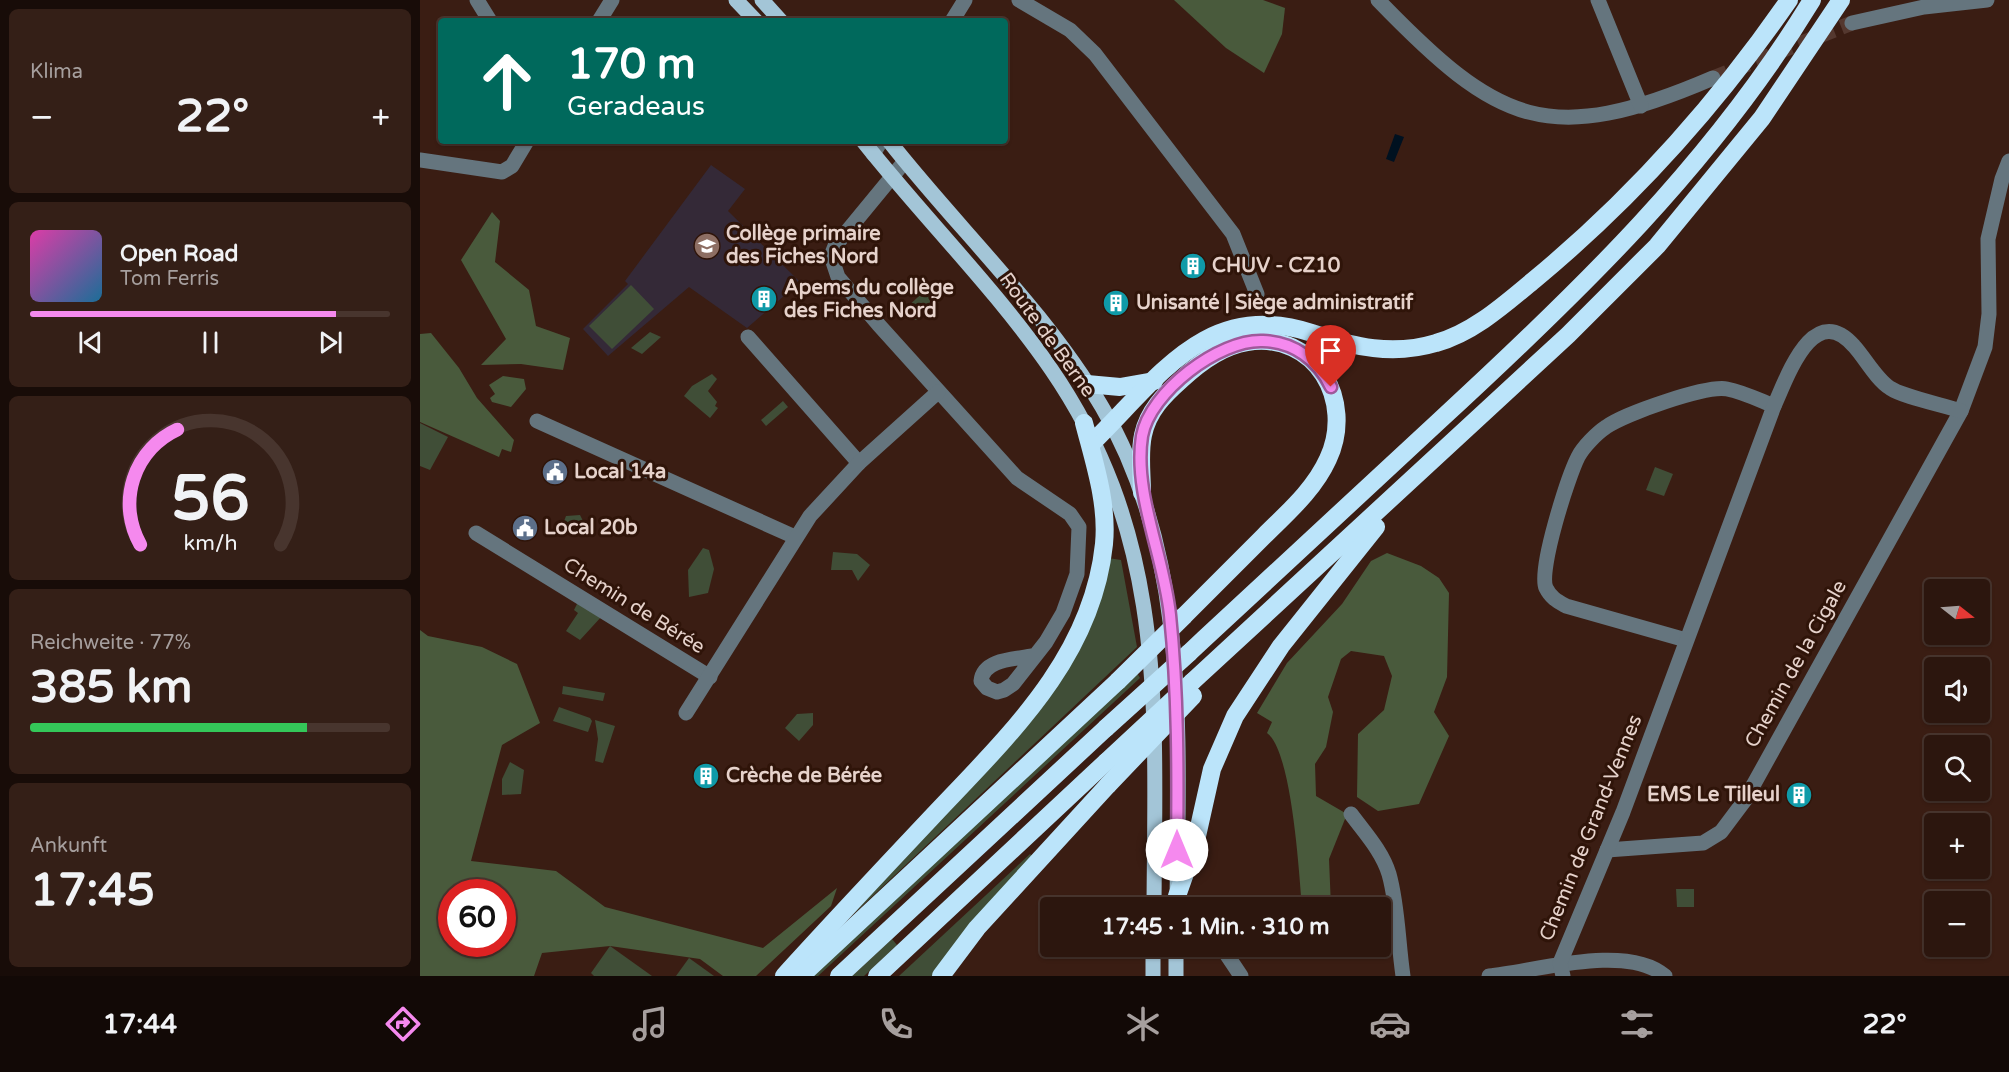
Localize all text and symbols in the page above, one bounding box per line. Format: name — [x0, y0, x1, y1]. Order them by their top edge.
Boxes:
text: 170 m — [567, 39, 696, 90]
icon: ahead — [468, 42, 546, 120]
text: Klima — [30, 60, 83, 84]
text: 22° — [176, 90, 249, 144]
text: Geradeaus — [567, 90, 705, 123]
text: − — [30, 98, 54, 137]
text: + — [371, 98, 390, 137]
place label: Collège primaire des Fiches Nord — [726, 222, 881, 269]
school or university icon: Collège primaire des Fiches Nord — [692, 231, 722, 261]
text: Open Road — [120, 241, 238, 267]
building icon: CHUV - CZ10 — [1178, 251, 1208, 281]
place label: CHUV - CZ10 — [1212, 254, 1341, 278]
text: Tom Ferris — [120, 267, 219, 291]
street label: Route de Berne — [994, 268, 1100, 402]
place label: Apems du collège des Fiches Nord — [784, 276, 954, 323]
building icon: Apems du collège des Fiches Nord — [749, 284, 779, 314]
building icon: Unisanté | Siège administratif — [1101, 288, 1131, 318]
place label: Unisanté | Siège administratif — [1136, 291, 1413, 315]
pin — [1305, 325, 1356, 387]
icon: previous — [74, 326, 107, 359]
icon: pause — [194, 326, 227, 359]
icon: next — [314, 326, 347, 359]
icon: arrive — [1314, 334, 1347, 367]
public building icon: Local 14a — [540, 457, 570, 487]
place label: Local 14a — [574, 460, 666, 484]
text: 56 — [171, 462, 249, 537]
public building icon: Local 20b — [510, 513, 540, 543]
place label: Local 20b — [544, 516, 638, 540]
text: km/h — [183, 530, 237, 556]
street label: Chemin de Bérée — [559, 553, 709, 659]
street label: Chemin de la Cigale — [1740, 576, 1852, 752]
north arrow — [1924, 579, 1990, 645]
map controls — [1924, 579, 1990, 957]
text: Reichweite · 77% — [30, 631, 191, 655]
button: sound — [1924, 657, 1990, 723]
text: 385 km — [30, 661, 192, 715]
street label: Chemin de Grand-Vennes — [1535, 711, 1647, 945]
button: search — [1924, 735, 1990, 801]
building icon: Crèche de Bérée — [691, 761, 721, 791]
place label: Crèche de Bérée — [726, 764, 882, 788]
building icon: EMS Le Tilleul — [1784, 780, 1814, 810]
place label: EMS Le Tilleul — [1647, 783, 1780, 807]
button: + — [1924, 813, 1990, 879]
position arrow — [1145, 818, 1209, 882]
text: Ankunft — [30, 834, 107, 858]
text: 17:45 — [30, 864, 155, 918]
speed limit sign: 60 — [438, 879, 516, 957]
button: − — [1924, 891, 1990, 957]
text: 17:45 · 1 Min. · 310 m — [1102, 914, 1329, 940]
icon: directions — [382, 1003, 424, 1045]
icon: music — [629, 1003, 671, 1045]
icon: phone — [875, 1003, 917, 1045]
icon: climate — [1122, 1003, 1164, 1045]
icon: car — [1369, 1003, 1411, 1045]
icon: filters — [1616, 1003, 1658, 1045]
text: 17:44 — [102, 1008, 177, 1041]
text: 22° — [1862, 1008, 1907, 1041]

